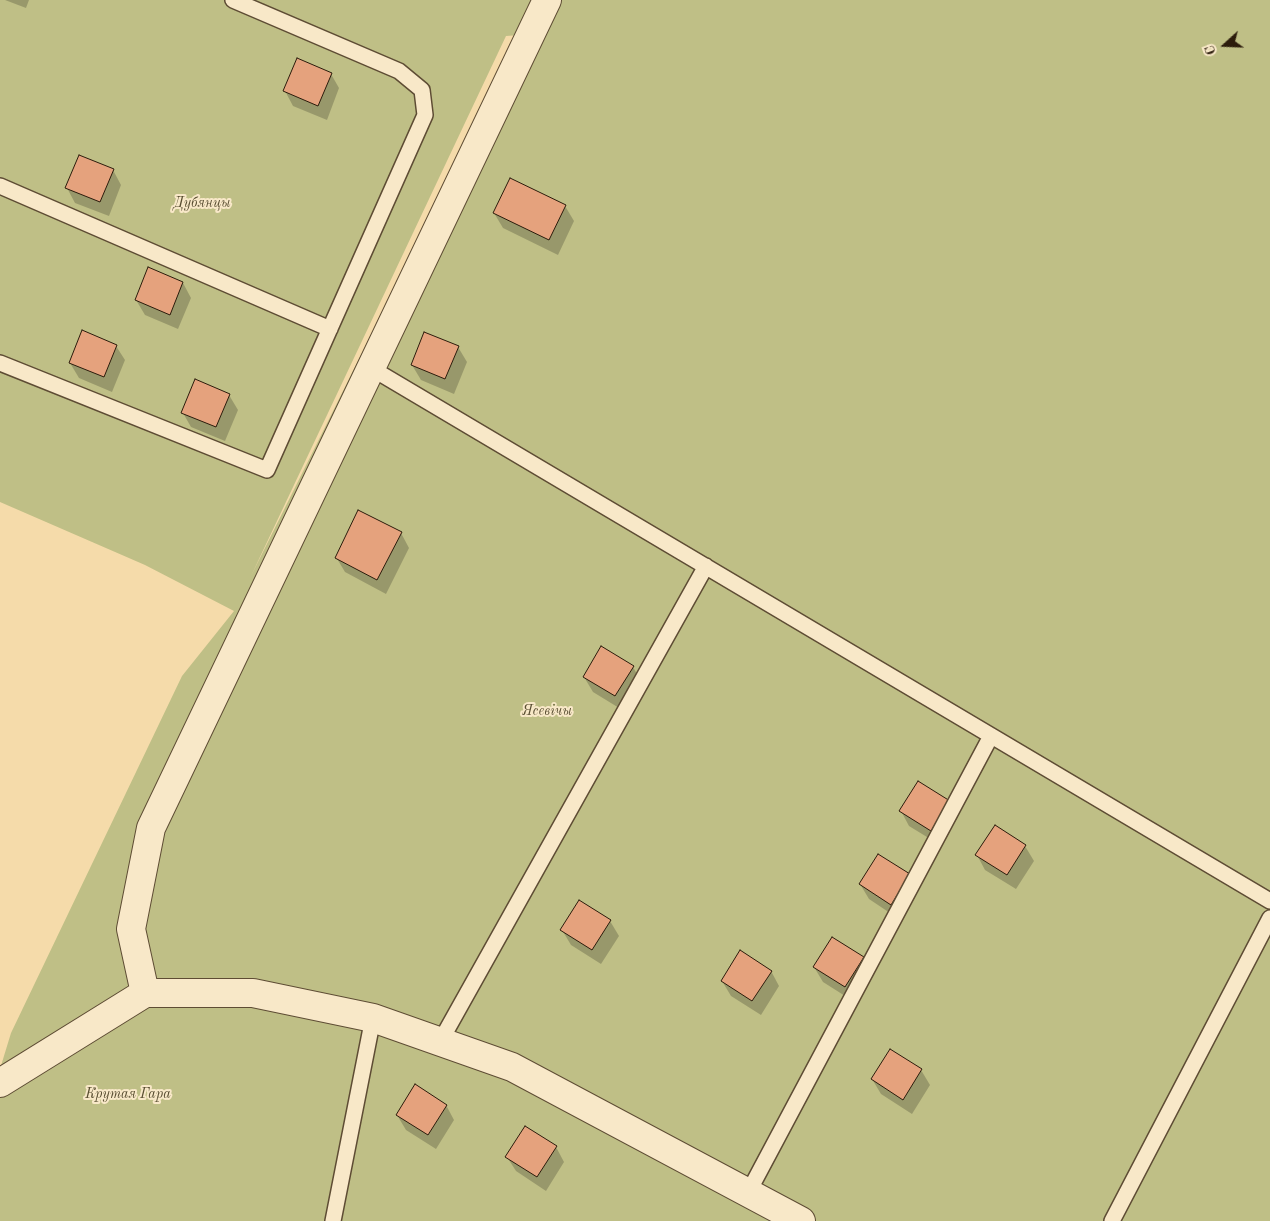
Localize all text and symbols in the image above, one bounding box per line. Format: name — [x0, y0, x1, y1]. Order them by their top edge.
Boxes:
north arrow — [1200, 20, 1250, 70]
text: С — [1203, 43, 1219, 57]
park label: Дубянцы — [173, 195, 231, 211]
park label: Ясевічы — [522, 703, 572, 719]
park label: Крутая Гара — [85, 1086, 171, 1102]

